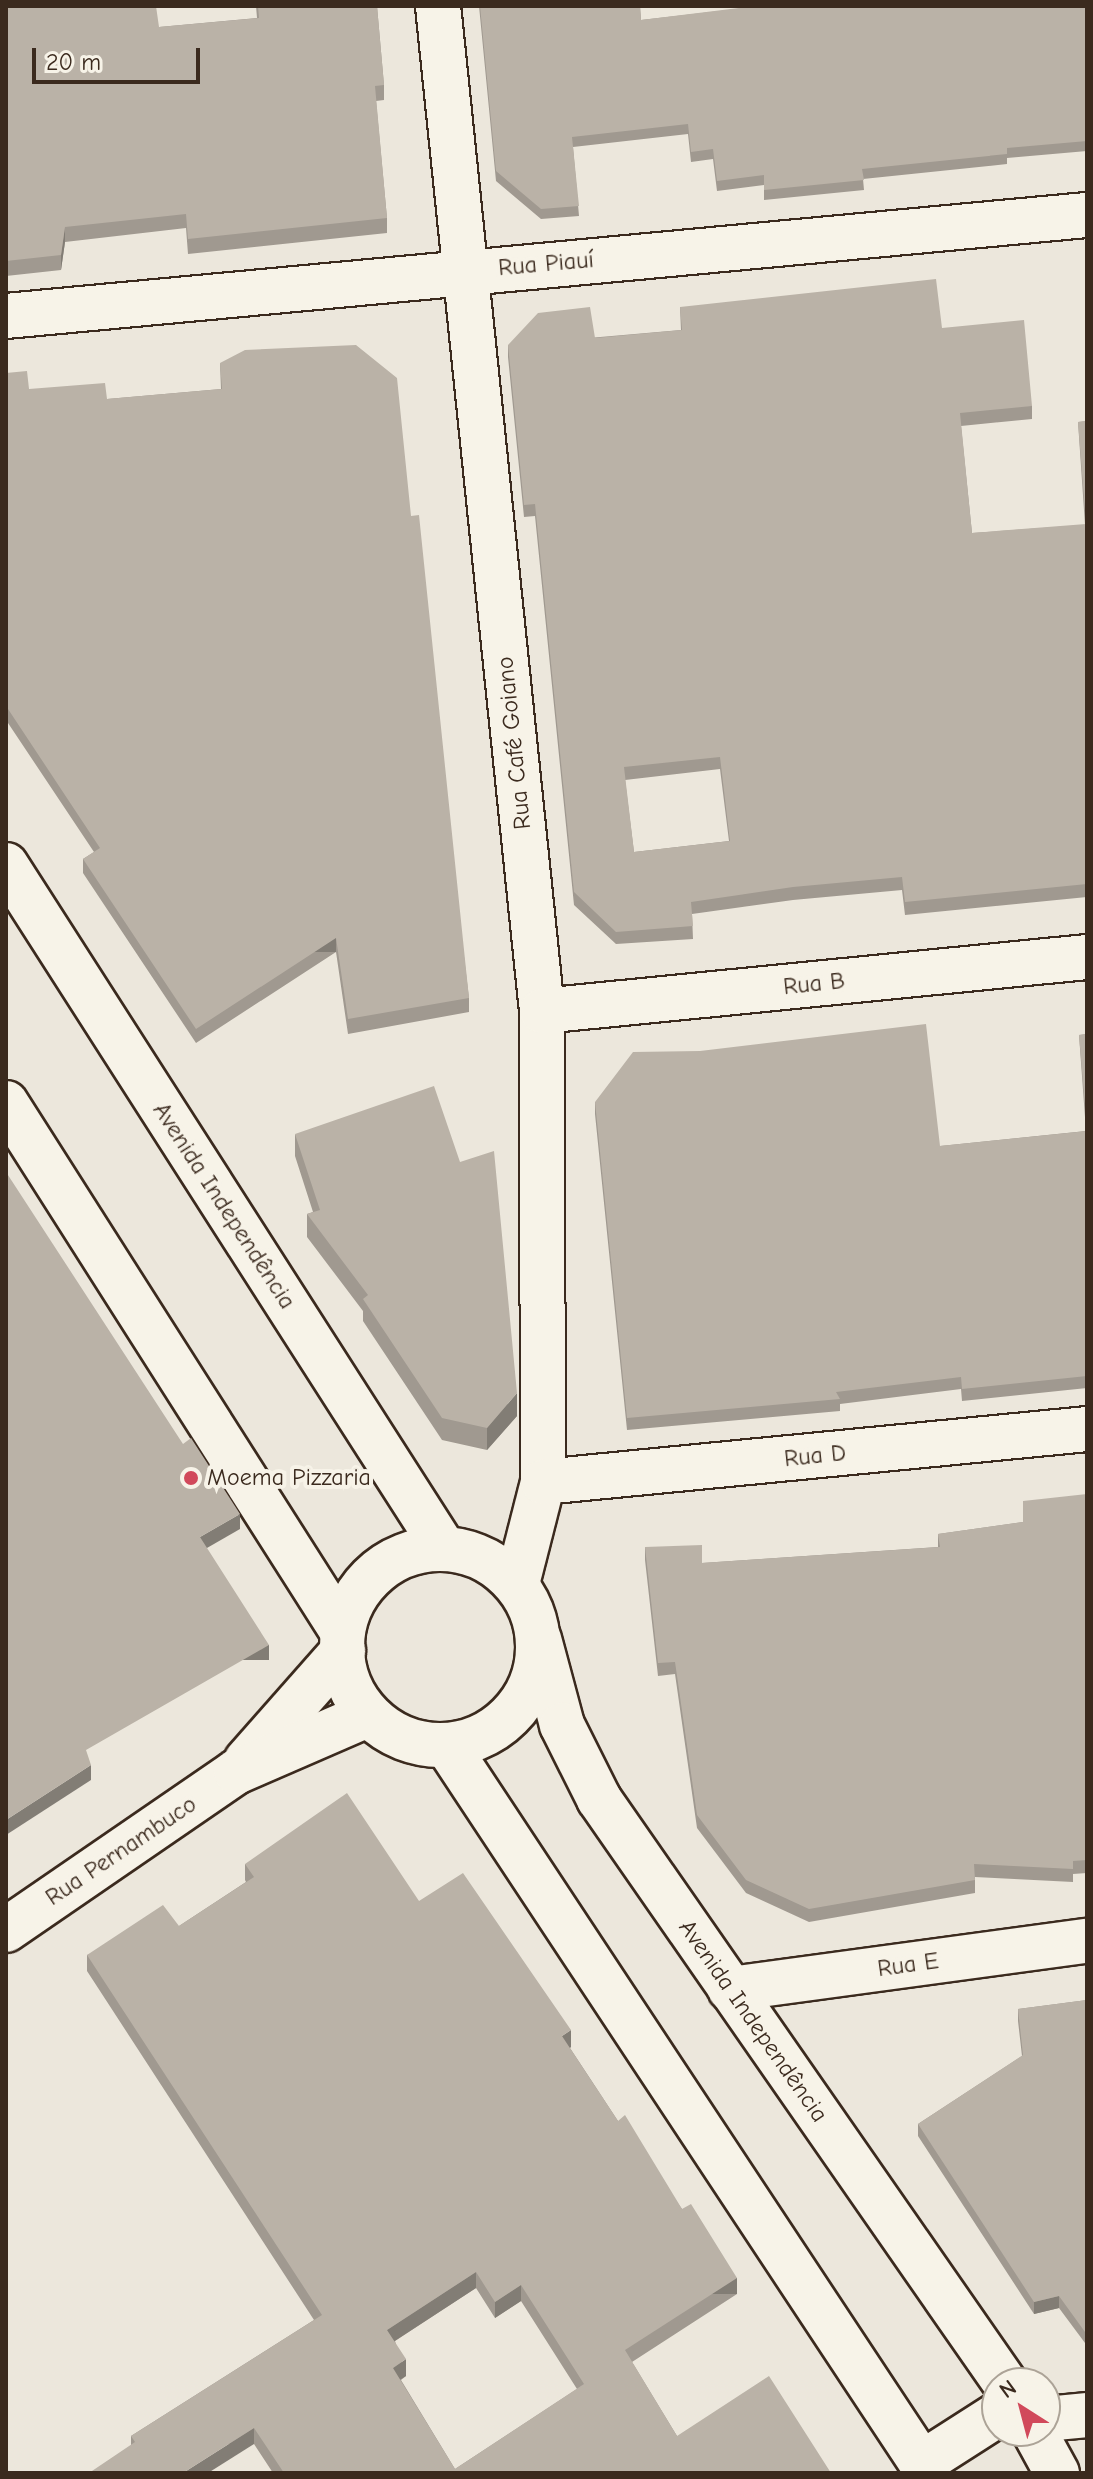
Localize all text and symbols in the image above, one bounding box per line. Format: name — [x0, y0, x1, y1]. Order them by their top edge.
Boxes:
scale bar — [36, 32, 204, 82]
text: 20 m — [46, 48, 101, 76]
street label: Rua Piauí — [497, 245, 595, 283]
street label: Rua Café Goiano — [491, 655, 537, 831]
street label: Rua B — [782, 966, 846, 1002]
street label: Avenida Independência — [147, 1097, 301, 1315]
street label: Rua D — [783, 1438, 847, 1474]
place label: Moema Pizzaria — [207, 1464, 371, 1492]
marker: Moema Pizzaria — [182, 1469, 200, 1487]
street label: Rua Pernambuco — [40, 1790, 202, 1912]
street label: Avenida Independência — [672, 1914, 834, 2128]
street label: Rua E — [876, 1946, 940, 1984]
north arrow — [981, 2367, 1061, 2447]
text: N — [995, 2374, 1022, 2404]

